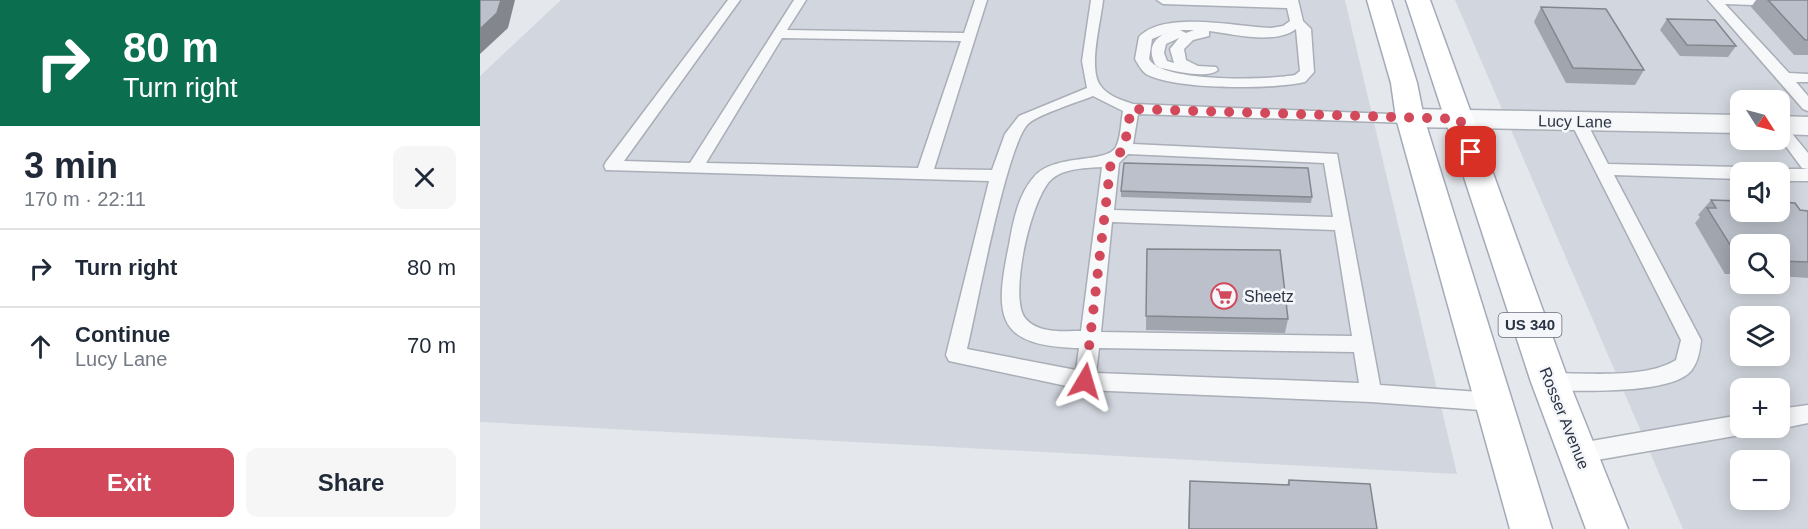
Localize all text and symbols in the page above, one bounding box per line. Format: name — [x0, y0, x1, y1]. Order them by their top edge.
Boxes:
icon: right — [24, 24, 102, 102]
text: 80 m — [123, 24, 219, 71]
text: Turn right — [123, 73, 238, 103]
north arrow — [1730, 90, 1790, 150]
map controls — [1730, 90, 1790, 510]
street label: Lucy Lane — [1538, 112, 1612, 131]
pin — [1445, 126, 1496, 177]
icon: arrive — [1454, 135, 1487, 168]
text: 3 min — [24, 145, 118, 186]
button: close — [393, 146, 456, 209]
button: sound — [1730, 162, 1790, 222]
text: 170 m · 22:11 — [24, 188, 146, 210]
button: search — [1730, 234, 1790, 294]
icon: right — [24, 252, 57, 285]
text: Turn right — [75, 255, 177, 280]
text: 80 m — [407, 255, 456, 280]
supermarket icon: Sheetz — [1209, 281, 1239, 311]
place label: Sheetz — [1244, 288, 1294, 305]
button: layers — [1730, 306, 1790, 366]
road number: US 340 — [1498, 313, 1562, 337]
text: Continue — [75, 322, 170, 347]
icon: ahead — [24, 330, 57, 363]
text: 70 m — [407, 333, 456, 358]
text: Lucy Lane — [75, 348, 167, 370]
position arrow — [1053, 349, 1117, 413]
street label: Rosser Avenue — [1536, 365, 1593, 472]
button: + — [1730, 378, 1790, 438]
button: Exit — [24, 448, 234, 517]
button: Share — [246, 448, 456, 517]
button: − — [1730, 450, 1790, 510]

